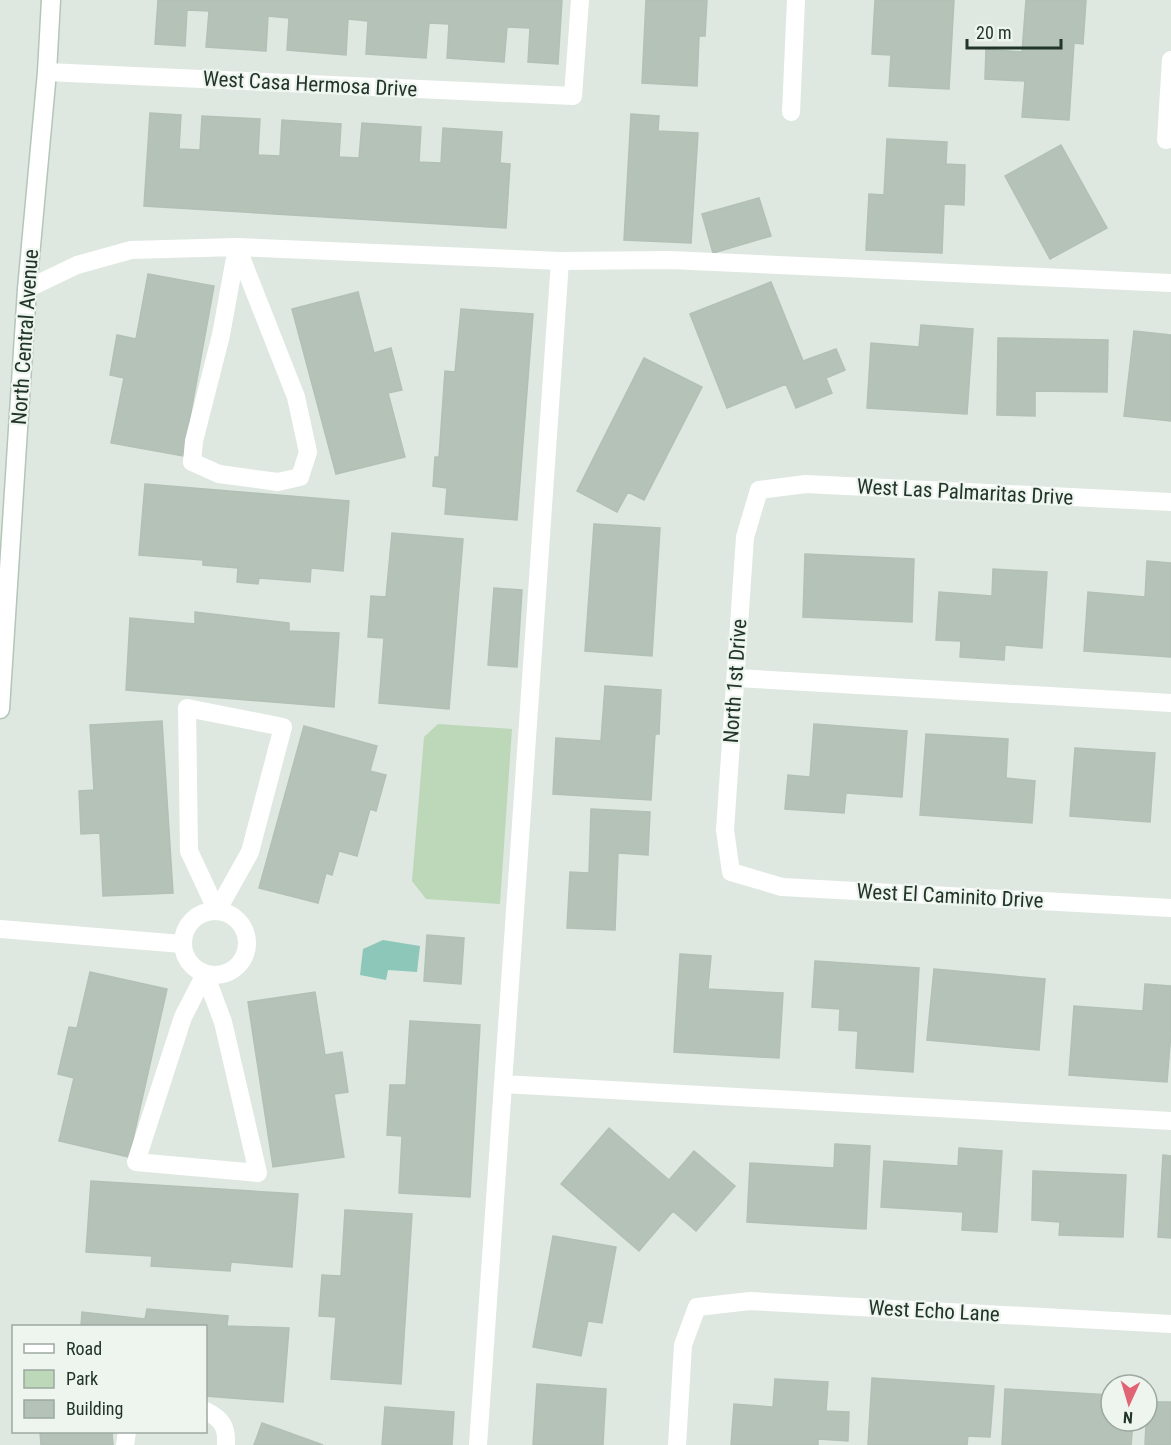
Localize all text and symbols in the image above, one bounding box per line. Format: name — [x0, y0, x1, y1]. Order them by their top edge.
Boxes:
scale bar — [967, 12, 1062, 50]
text: 20 m — [976, 22, 1011, 43]
street label: West Casa Hermosa Drive — [202, 66, 418, 102]
street label: North Central Avenue — [7, 248, 43, 426]
street label: West Las Palmaritas Drive — [856, 474, 1074, 510]
street label: North 1st Drive — [719, 618, 751, 744]
street label: West El Caminito Drive — [856, 879, 1044, 913]
street label: West Echo Lane — [868, 1296, 1001, 1326]
legend — [12, 1325, 207, 1433]
text: Road — [66, 1338, 102, 1359]
text: Park — [66, 1368, 98, 1389]
north arrow — [1099, 1373, 1159, 1433]
text: Building — [66, 1398, 123, 1419]
text: N — [1122, 1408, 1134, 1427]

